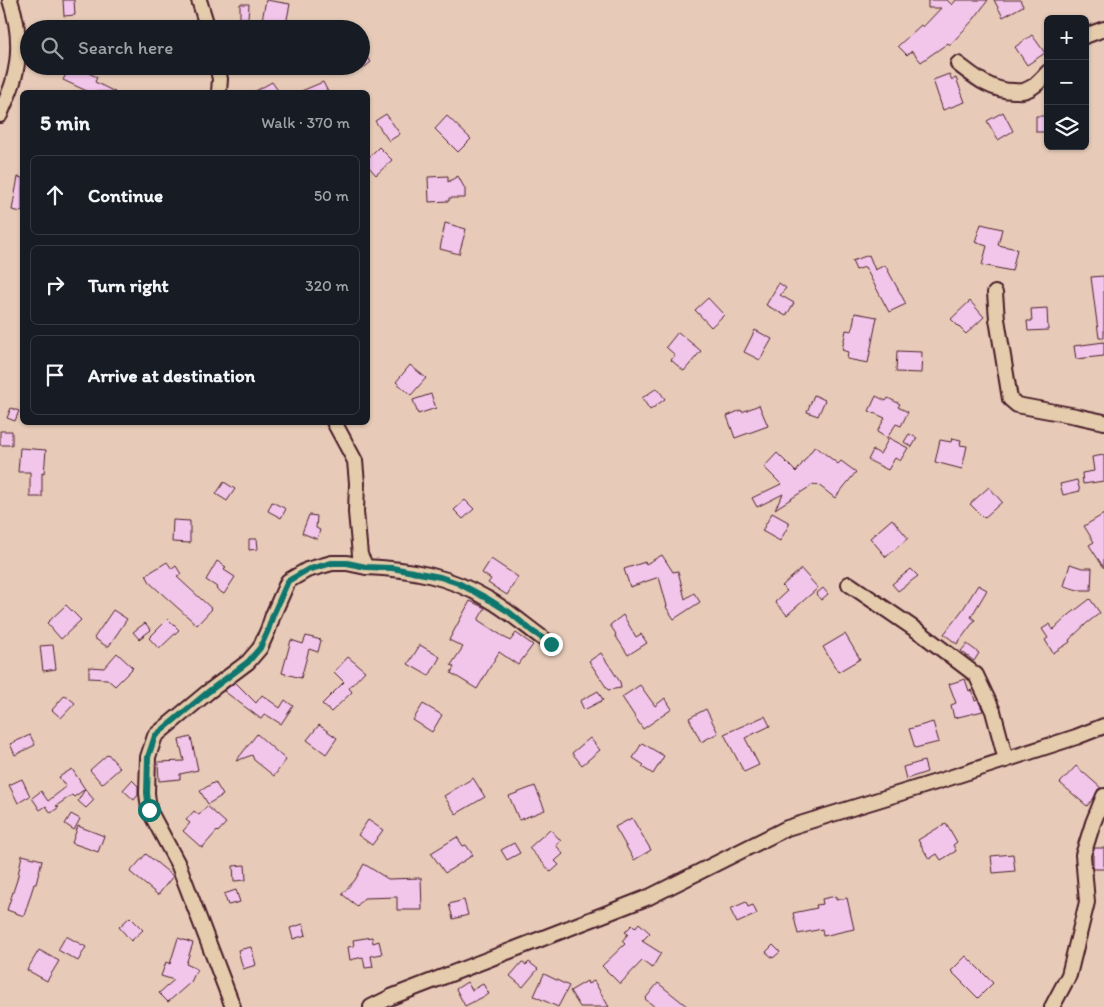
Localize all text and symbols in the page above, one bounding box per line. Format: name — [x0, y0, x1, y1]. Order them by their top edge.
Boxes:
map controls — [1044, 15, 1089, 150]
button: + — [1044, 15, 1089, 60]
search box — [20, 20, 370, 75]
icon: search — [38, 34, 66, 62]
text: Search here — [78, 36, 173, 59]
button: − — [1044, 60, 1089, 105]
button: layers — [1044, 105, 1089, 150]
text: 5 min — [40, 110, 90, 135]
text: Walk · 370 m — [261, 113, 350, 132]
icon: ahead — [41, 181, 69, 209]
text: Continue — [88, 184, 163, 207]
text: 50 m — [314, 186, 349, 205]
icon: right — [41, 271, 69, 299]
text: Turn right — [88, 274, 169, 297]
text: 320 m — [305, 276, 349, 295]
icon: arrive — [41, 361, 69, 389]
text: Arrive at destination — [88, 364, 255, 387]
route end — [540, 633, 563, 656]
route start — [138, 799, 161, 822]

